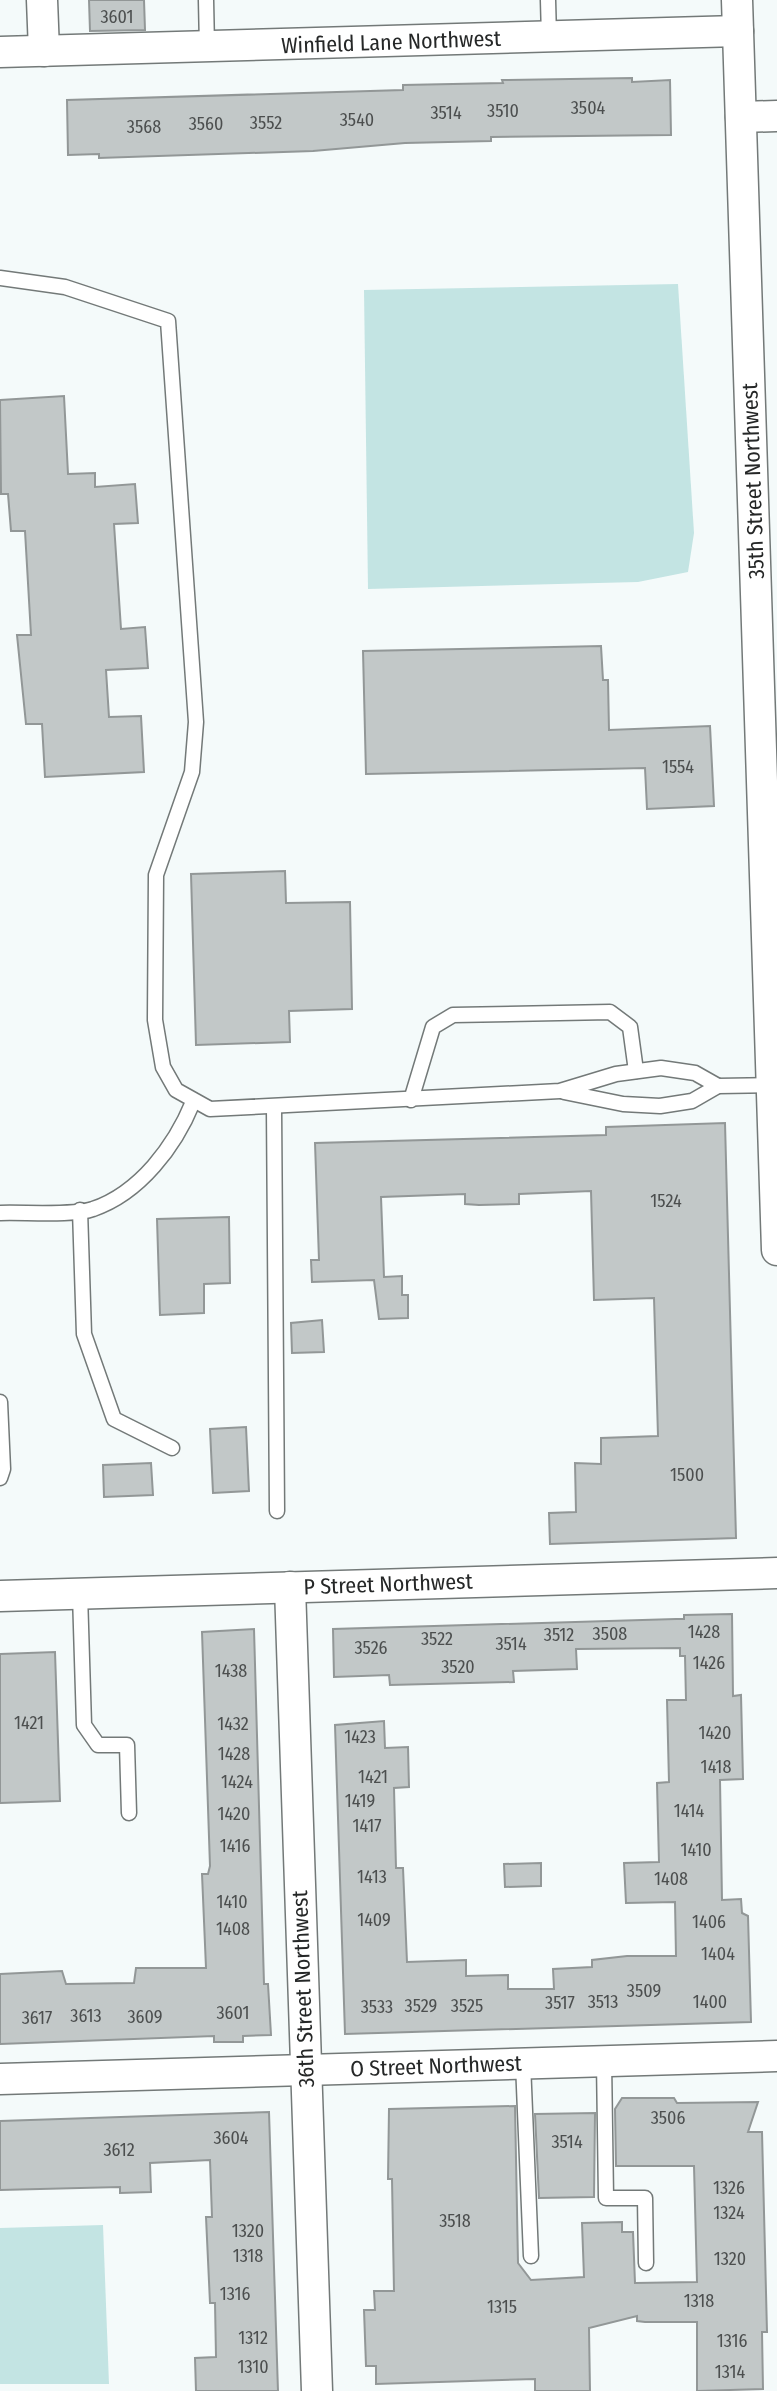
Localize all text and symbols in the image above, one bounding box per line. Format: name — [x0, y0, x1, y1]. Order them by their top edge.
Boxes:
house number: 3601 — [101, 6, 134, 28]
street label: Winfield Lane Northwest — [281, 25, 502, 59]
house number: 3504 — [571, 97, 606, 119]
house number: 3510 — [487, 100, 519, 122]
house number: 3514 — [430, 102, 462, 124]
house number: 3540 — [340, 109, 374, 131]
house number: 3552 — [250, 112, 282, 134]
house number: 3560 — [189, 113, 223, 135]
house number: 3568 — [127, 116, 161, 138]
street label: 35th Street Northwest — [736, 382, 770, 580]
house number: 1554 — [662, 756, 694, 778]
house number: 1524 — [650, 1190, 682, 1212]
house number: 1500 — [670, 1464, 704, 1486]
street label: P Street Northwest — [303, 1568, 474, 1600]
house number: 1428 — [688, 1621, 720, 1643]
house number: 3508 — [593, 1623, 627, 1645]
house number: 3512 — [544, 1624, 574, 1646]
house number: 3522 — [421, 1628, 453, 1650]
house number: 3514 — [495, 1633, 527, 1655]
house number: 3526 — [354, 1637, 388, 1659]
house number: 1426 — [693, 1652, 725, 1674]
house number: 3520 — [441, 1656, 475, 1678]
house number: 1438 — [215, 1660, 247, 1682]
house number: 1421 — [14, 1712, 44, 1734]
house number: 1432 — [217, 1713, 249, 1735]
house number: 1420 — [699, 1722, 731, 1744]
house number: 1423 — [344, 1726, 376, 1748]
house number: 1428 — [218, 1743, 250, 1765]
house number: 1418 — [701, 1756, 731, 1778]
house number: 1421 — [358, 1766, 388, 1788]
house number: 1424 — [221, 1771, 253, 1793]
house number: 1419 — [345, 1790, 375, 1812]
house number: 1414 — [674, 1800, 705, 1822]
house number: 1420 — [218, 1803, 250, 1825]
house number: 1417 — [352, 1815, 382, 1837]
house number: 1416 — [220, 1835, 250, 1857]
house number: 1410 — [680, 1839, 712, 1861]
house number: 1413 — [357, 1866, 387, 1888]
house number: 1408 — [654, 1868, 688, 1890]
street label: 36th Street Northwest — [286, 1889, 320, 2088]
house number: 1410 — [216, 1891, 248, 1913]
house number: 1409 — [357, 1909, 391, 1931]
house number: 1406 — [692, 1911, 726, 1933]
house number: 1408 — [216, 1918, 250, 1940]
house number: 1404 — [701, 1943, 735, 1965]
house number: 3509 — [627, 1980, 661, 2002]
house number: 3513 — [588, 1991, 618, 2013]
house number: 1400 — [693, 1991, 727, 2013]
house number: 3517 — [545, 1992, 575, 2014]
house number: 3529 — [405, 1995, 437, 2017]
house number: 3525 — [451, 1995, 483, 2017]
house number: 3533 — [361, 1996, 393, 2018]
house number: 3601 — [217, 2002, 250, 2024]
house number: 3613 — [70, 2005, 102, 2027]
house number: 3609 — [127, 2006, 163, 2028]
house number: 3617 — [22, 2007, 52, 2029]
street label: O Street Northwest — [350, 2049, 523, 2082]
house number: 3506 — [651, 2107, 685, 2129]
house number: 3604 — [213, 2127, 249, 2149]
house number: 3514 — [551, 2131, 583, 2153]
house number: 3612 — [103, 2139, 135, 2161]
house number: 1326 — [713, 2177, 745, 2199]
house number: 1324 — [713, 2202, 745, 2224]
house number: 3518 — [439, 2210, 471, 2232]
house number: 1320 — [232, 2220, 264, 2242]
house number: 1318 — [233, 2245, 263, 2267]
house number: 1320 — [714, 2248, 746, 2270]
house number: 1316 — [220, 2283, 250, 2305]
house number: 1318 — [684, 2290, 714, 2312]
house number: 1315 — [487, 2296, 517, 2318]
house number: 1312 — [238, 2327, 268, 2349]
house number: 1316 — [717, 2330, 747, 2352]
house number: 1310 — [237, 2356, 269, 2378]
house number: 1314 — [715, 2361, 745, 2383]

